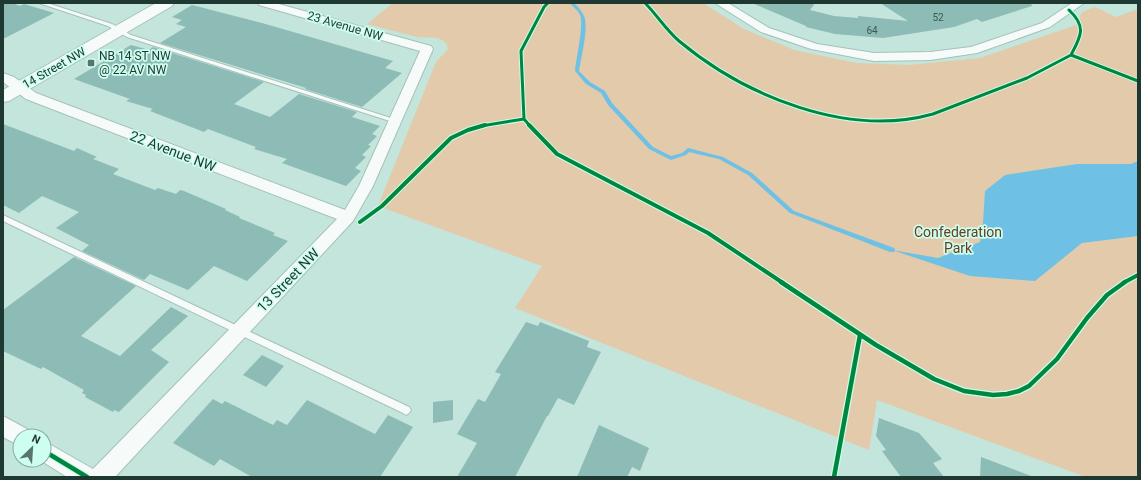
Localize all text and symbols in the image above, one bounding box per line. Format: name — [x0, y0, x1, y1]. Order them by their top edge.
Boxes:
street label: 23 Avenue NW — [306, 9, 385, 44]
house number: 52 — [932, 12, 944, 23]
house number: 64 — [866, 25, 878, 36]
street label: 14 Street NW — [20, 44, 88, 92]
place label: NB 14 ST NW @ 22 AV NW — [99, 49, 171, 77]
marker: NB 14 ST NW @ 22 AV NW — [86, 58, 96, 68]
street label: 22 Avenue NW — [128, 127, 219, 175]
park label: Confederation Park — [914, 224, 1002, 256]
street label: 13 Street NW — [254, 245, 323, 315]
north arrow — [12, 428, 52, 468]
text: N — [30, 432, 42, 447]

